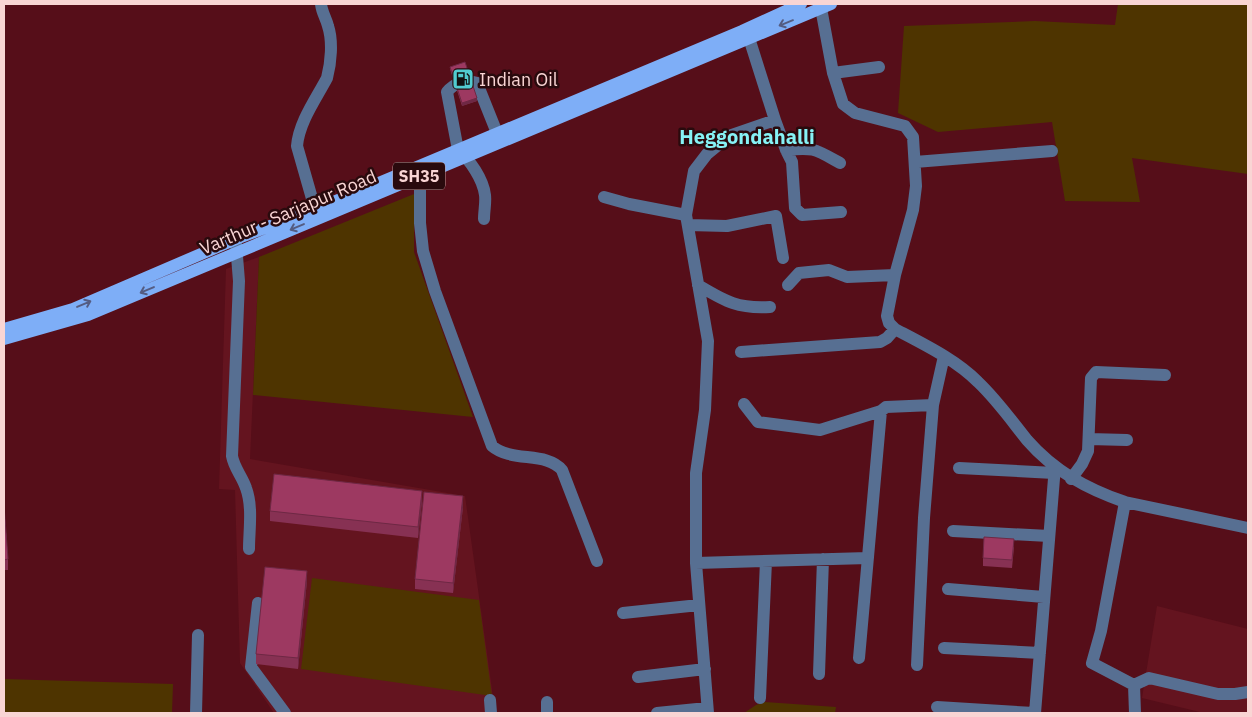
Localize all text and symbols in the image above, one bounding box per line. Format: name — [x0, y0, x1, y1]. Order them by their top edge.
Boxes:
one-way arrow — [779, 18, 794, 28]
fuel station icon: Indian Oil — [451, 67, 475, 91]
place label: Indian Oil — [479, 68, 558, 91]
district label: Heggondahalli — [679, 123, 815, 150]
road number: SH35 — [393, 162, 445, 190]
street label: Varthur - Sarjapur Road — [196, 164, 380, 260]
one-way arrow — [290, 223, 305, 232]
one-way arrow — [140, 286, 155, 295]
one-way arrow — [76, 299, 91, 309]

